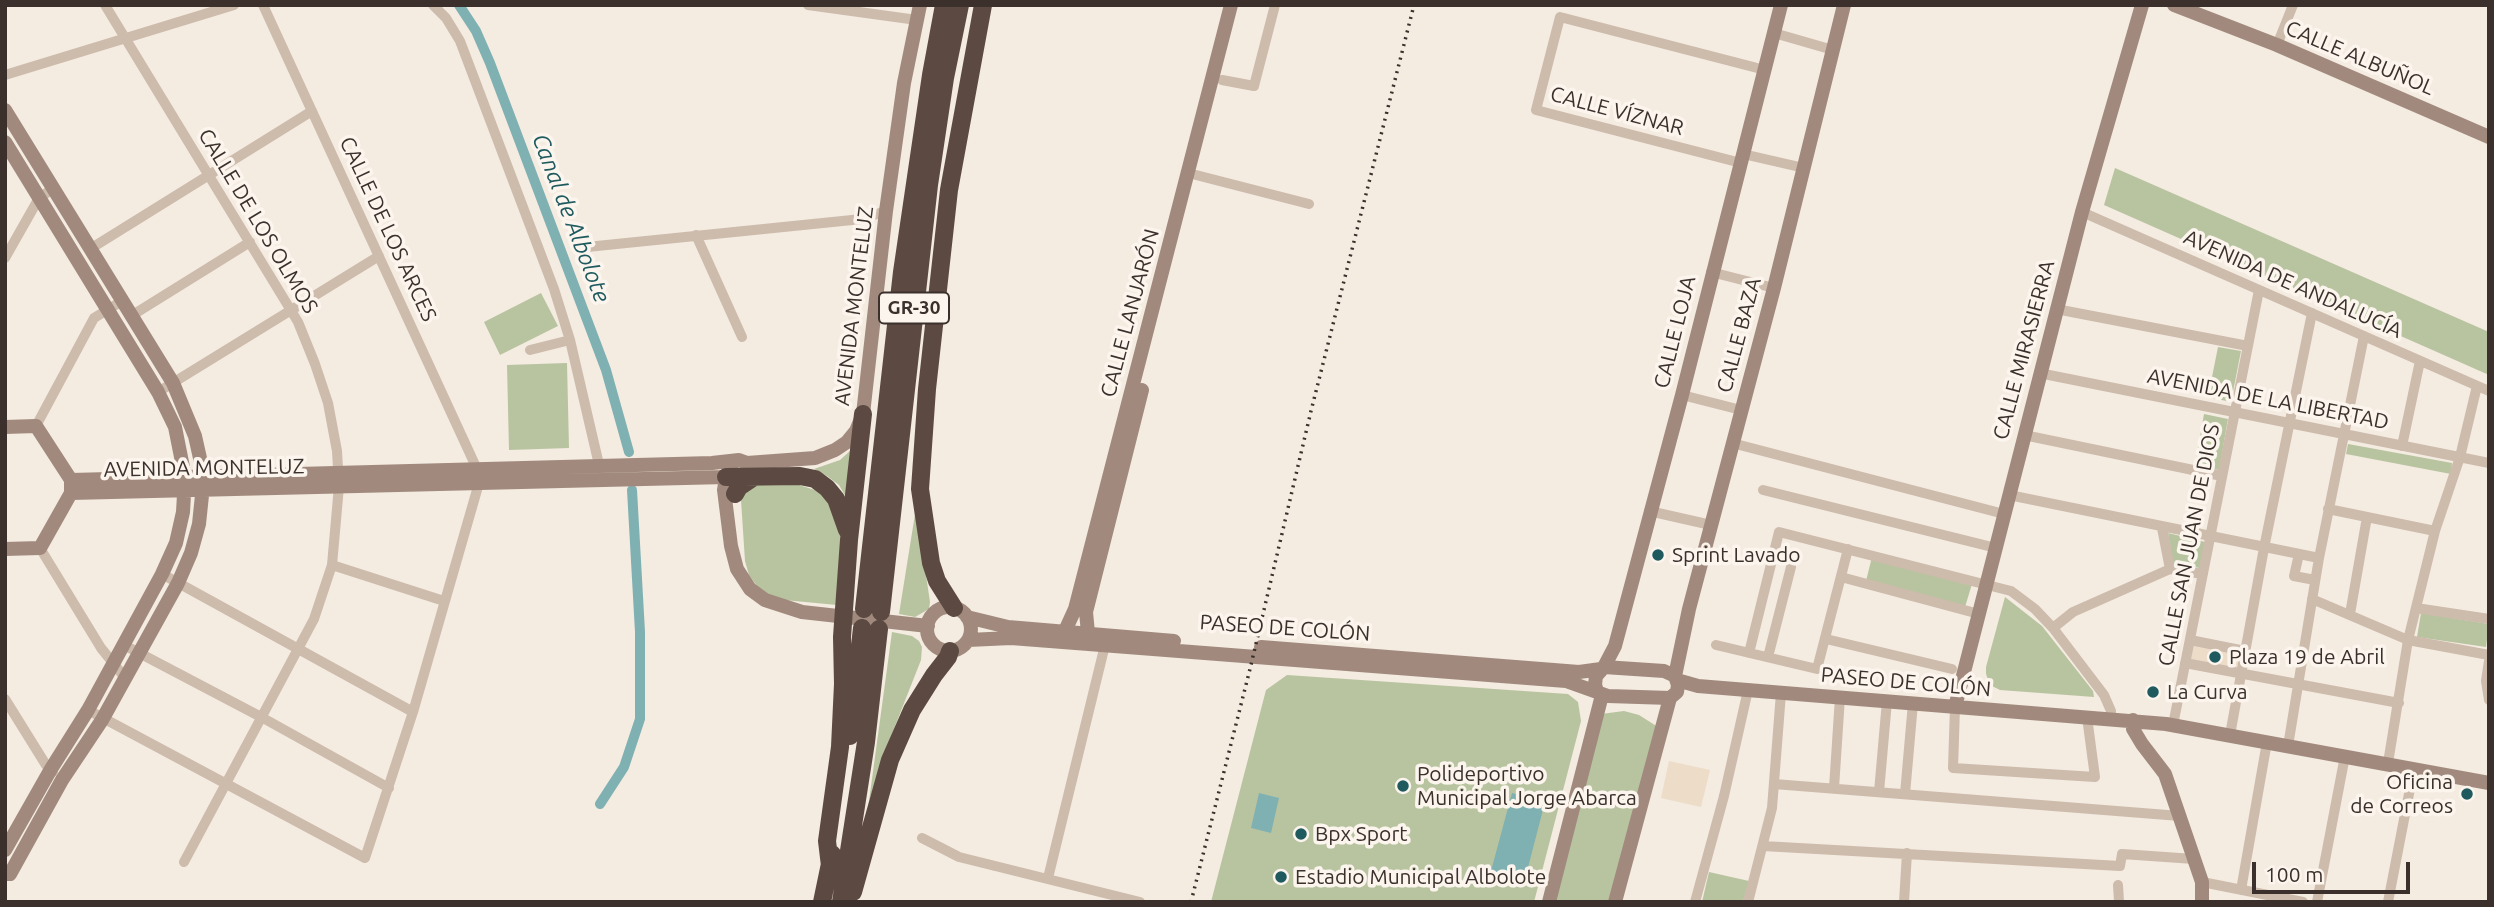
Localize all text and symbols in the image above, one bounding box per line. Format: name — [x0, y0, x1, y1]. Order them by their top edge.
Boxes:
street label: CALLE ALBUÑOL — [2282, 15, 2438, 101]
street label: CALLE VÍZNAR — [1547, 81, 1687, 141]
street label: CALLE DE LOS OLMOS — [193, 124, 323, 318]
water label: Canal de Albolote — [526, 130, 616, 306]
street label: CALLE DE LOS ARCES — [334, 133, 442, 325]
street label: AVENIDA MONTELUZ — [829, 205, 879, 407]
street label: AVENIDA DE ANDALUCÍA — [2180, 224, 2406, 344]
street label: CALLE LANJARÓN — [1095, 226, 1165, 400]
street label: CALLE MIRASIERRA — [1988, 257, 2060, 443]
street label: CALLE LOJA — [1649, 273, 1701, 391]
street label: CALLE BAZA — [1712, 275, 1766, 395]
road number: GR-30 — [879, 292, 949, 324]
street label: AVENIDA DE LA LIBERTAD — [2145, 363, 2391, 435]
street label: CALLE SAN JUAN DE DIOS — [2153, 422, 2225, 668]
street label: AVENIDA MONTELUZ — [103, 454, 305, 482]
place label: Sprint Lavado — [1672, 542, 1800, 568]
marker: Sprint Lavado — [1650, 547, 1666, 563]
street label: PASEO DE COLÓN — [1199, 609, 1371, 647]
place label: Plaza 19 de Abril — [2229, 644, 2385, 670]
marker: Plaza 19 de Abril — [2207, 649, 2223, 665]
street label: PASEO DE COLÓN — [1820, 662, 1992, 702]
place label: La Curva — [2167, 679, 2247, 705]
marker: La Curva — [2145, 684, 2161, 700]
place label: Polideportivo Municipal Jorge Abarca — [1417, 761, 1637, 811]
place label: Oficina de Correos — [2350, 769, 2453, 819]
marker: Polideportivo Municipal Jorge Abarca — [1395, 778, 1411, 794]
marker: Oficina de Correos — [2459, 786, 2475, 802]
place label: Bpx Sport — [1315, 821, 1408, 847]
marker: Bpx Sport — [1293, 826, 1309, 842]
scale bar — [2256, 848, 2414, 892]
text: 100 m — [2265, 862, 2323, 886]
place label: Estadio Municipal Albolote — [1295, 864, 1546, 890]
marker: Estadio Municipal Albolote — [1273, 869, 1289, 885]

